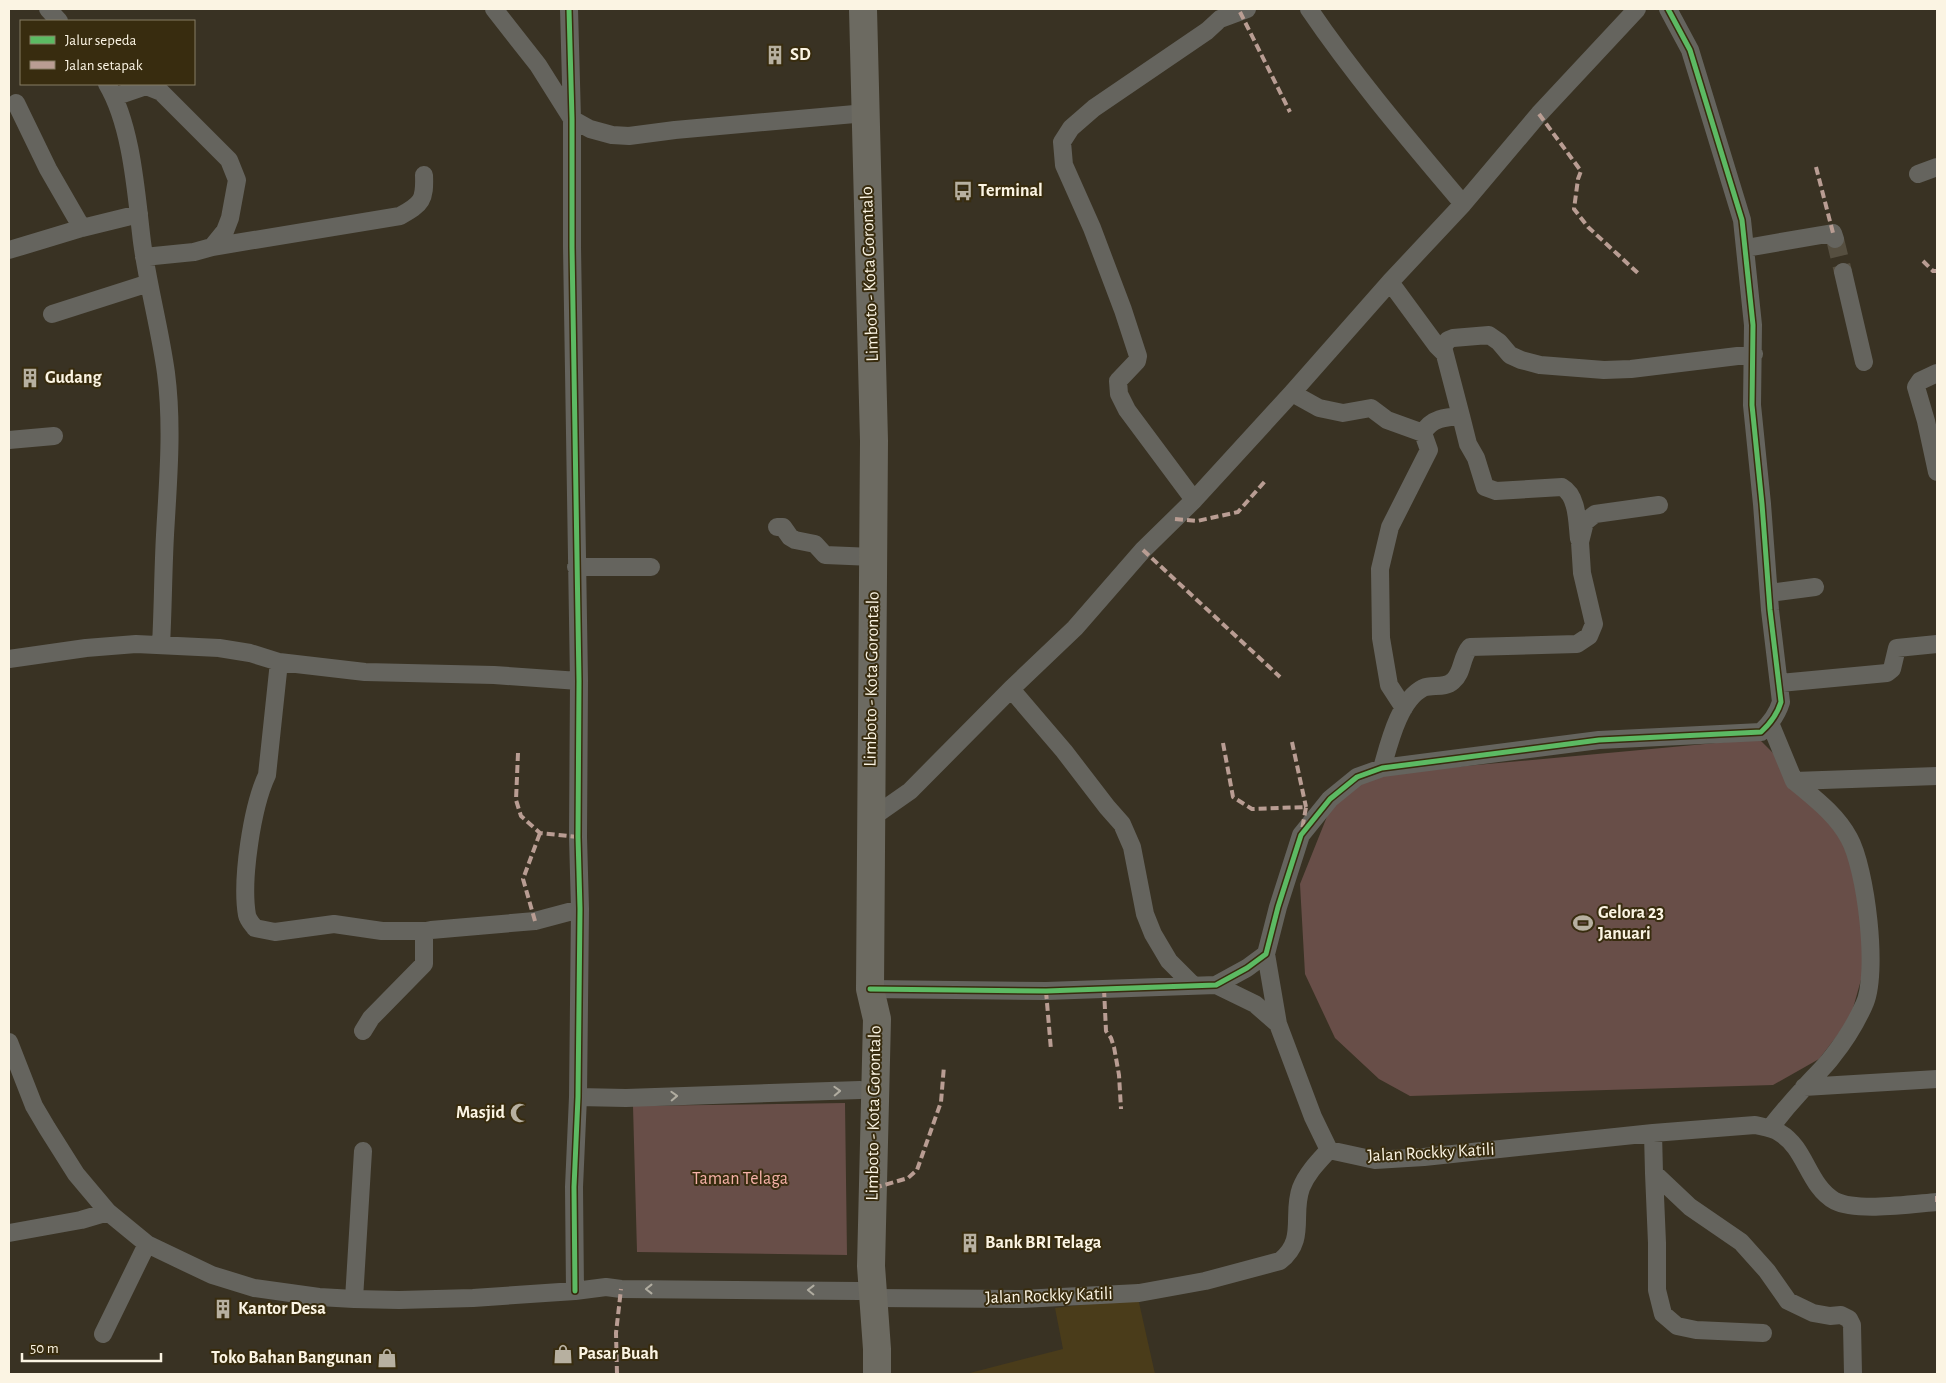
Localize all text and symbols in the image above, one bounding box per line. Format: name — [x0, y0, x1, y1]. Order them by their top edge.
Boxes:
legend — [20, 20, 195, 85]
text: Jalur sepeda — [65, 33, 137, 48]
building icon: SD — [764, 44, 786, 66]
place label: SD — [790, 46, 811, 64]
text: Jalan setapak — [65, 58, 143, 73]
bus stop icon: Terminal — [952, 180, 974, 202]
place label: Terminal — [978, 182, 1043, 200]
street label: Limboto - Kota Gorontalo — [858, 186, 882, 362]
building icon: Gudang — [19, 367, 41, 389]
place label: Gudang — [45, 369, 102, 387]
street label: Limboto - Kota Gorontalo — [861, 591, 883, 767]
place label: Gelora 23 Januari — [1598, 904, 1664, 943]
sports icon: Gelora 23 Januari — [1572, 912, 1594, 934]
street label: Limboto - Kota Gorontalo — [863, 1025, 885, 1201]
one-way arrow — [834, 1086, 841, 1096]
one-way arrow — [671, 1091, 679, 1101]
mosque icon: Masjid — [509, 1102, 531, 1124]
place label: Masjid — [456, 1104, 506, 1122]
street label: Jalan Rockky Katili — [1367, 1141, 1495, 1165]
park label: Taman Telaga — [692, 1170, 788, 1188]
building icon: Bank BRI Telaga — [959, 1232, 981, 1254]
place label: Bank BRI Telaga — [985, 1234, 1102, 1252]
one-way arrow — [645, 1284, 652, 1294]
one-way arrow — [807, 1285, 815, 1295]
street label: Jalan Rockky Katili — [985, 1285, 1113, 1307]
building icon: Kantor Desa — [212, 1298, 234, 1320]
place label: Kantor Desa — [238, 1300, 326, 1318]
scale bar — [22, 1330, 161, 1362]
text: 50 m — [30, 1341, 59, 1356]
shop icon: Pasar Buah — [552, 1343, 574, 1365]
place label: Pasar Buah — [578, 1345, 659, 1363]
shop icon: Toko Bahan Bangunan — [376, 1347, 398, 1369]
place label: Toko Bahan Bangunan — [211, 1349, 372, 1367]

